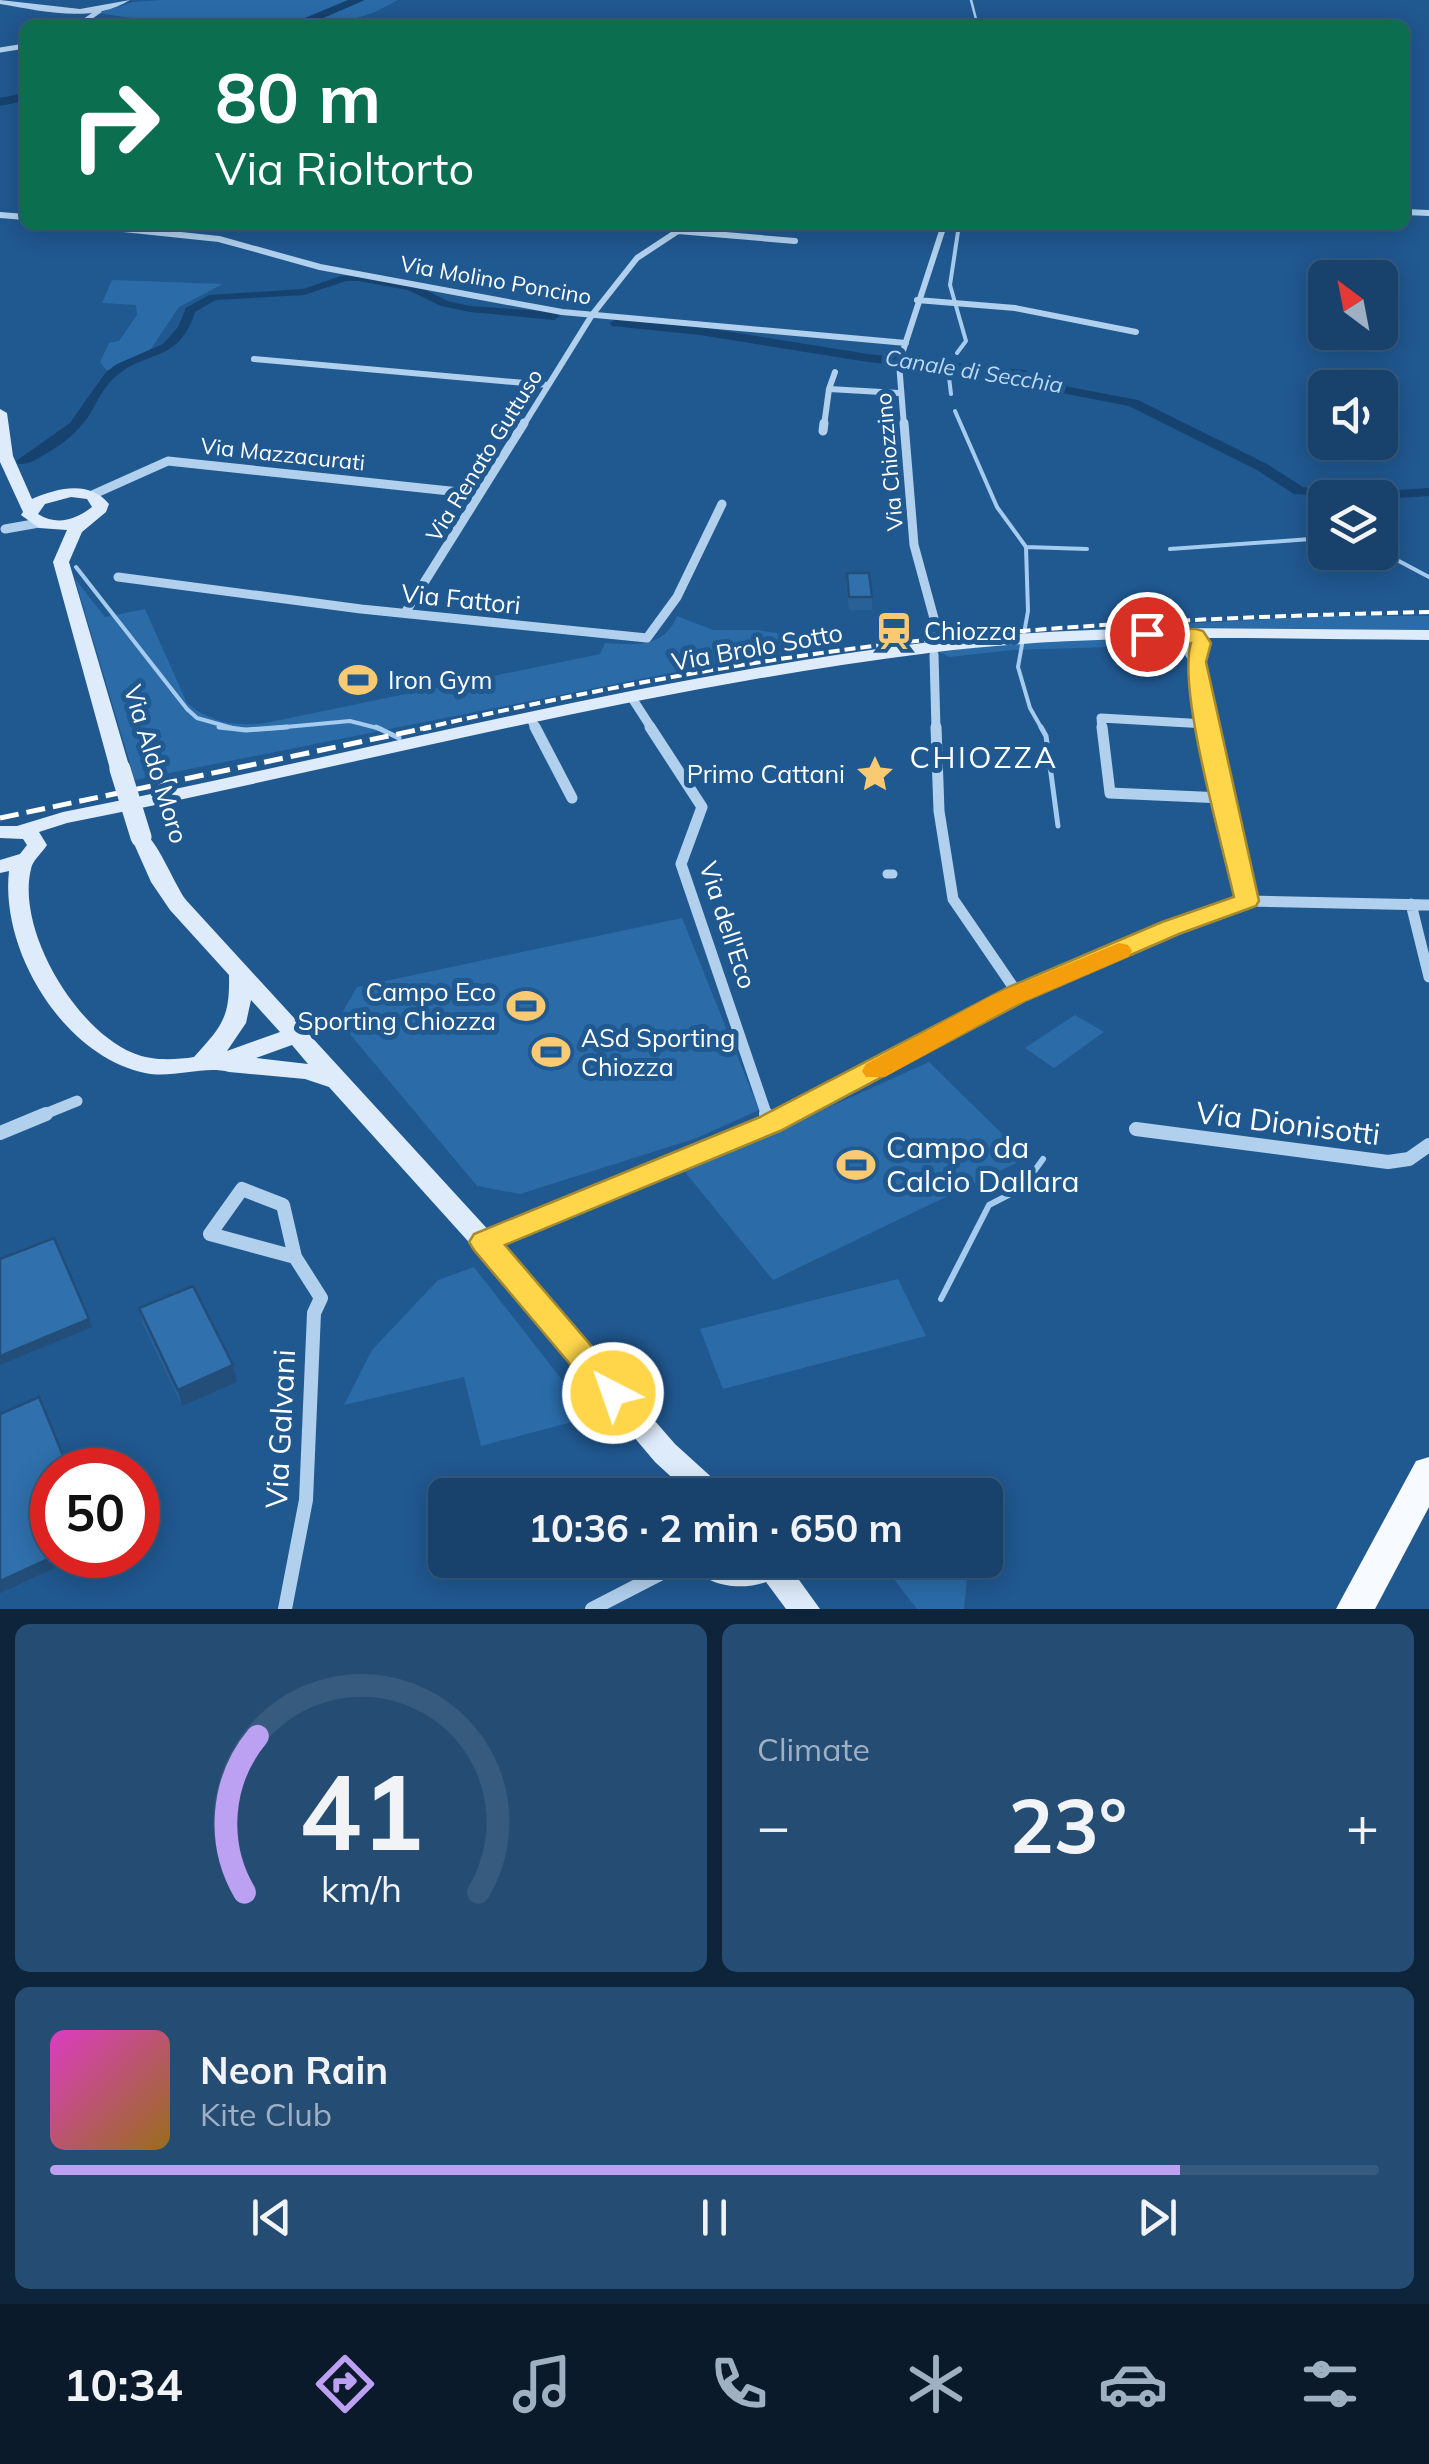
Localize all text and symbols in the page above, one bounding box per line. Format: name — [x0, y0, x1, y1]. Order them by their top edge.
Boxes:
text: 80 m — [215, 53, 381, 141]
icon: right — [50, 60, 180, 190]
text: Via Rioltorto — [215, 140, 474, 196]
street label: Via Molino Poncino — [398, 249, 594, 311]
north arrow — [1308, 260, 1398, 350]
map controls — [1308, 260, 1398, 570]
water label: Canale di Secchia — [883, 343, 1065, 399]
street label: Via Renato Guttuso — [420, 363, 548, 547]
button: sound — [1308, 370, 1398, 460]
street label: Via Chiozzino — [869, 392, 909, 532]
street label: Via Mazzacurati — [199, 431, 367, 477]
button: layers — [1308, 480, 1398, 570]
street label: Via Fattori — [400, 577, 522, 620]
pin — [1105, 592, 1190, 677]
icon: arrive — [1120, 607, 1175, 662]
station icon: Chiozza — [873, 610, 915, 652]
place label: Chiozza — [924, 615, 1017, 646]
street label: Via Brolo Sotto — [669, 616, 845, 677]
sports icon: Iron Gym — [337, 659, 379, 701]
place label: Iron Gym — [388, 664, 492, 695]
street label: Via Aldo Moro — [118, 681, 195, 847]
district label: CHIOZZA — [910, 738, 1059, 776]
place icon: Primo Cattani — [854, 753, 896, 795]
place label: Primo Cattani — [687, 758, 845, 789]
street label: Via dell'Eco — [693, 857, 764, 992]
place label: Campo Eco Sporting Chiozza — [298, 976, 496, 1036]
sports icon: Campo Eco Sporting Chiozza — [505, 985, 547, 1027]
place label: ASd Sporting Chiozza — [581, 1022, 735, 1082]
sports icon: ASd Sporting Chiozza — [530, 1031, 572, 1073]
street label: Via Dionisotti — [1194, 1093, 1382, 1153]
place label: Campo da Calcio Dallara — [886, 1128, 1080, 1200]
sports icon: Campo da Calcio Dallara — [835, 1144, 877, 1186]
position arrow — [561, 1341, 665, 1445]
street label: Via Galvani — [257, 1348, 303, 1510]
speed limit sign: 50 — [30, 1448, 160, 1578]
text: 10:36 · 2 min · 650 m — [528, 1504, 903, 1552]
text: Climate — [757, 1729, 870, 1769]
text: 41 — [299, 1745, 423, 1876]
text: 23° — [1009, 1778, 1127, 1872]
text: − — [757, 1791, 790, 1860]
text: + — [1346, 1791, 1379, 1860]
text: km/h — [321, 1866, 401, 1911]
text: Neon Rain — [200, 2046, 388, 2094]
text: Kite Club — [200, 2094, 332, 2134]
icon: previous — [244, 2190, 299, 2245]
icon: pause — [687, 2190, 742, 2245]
icon: next — [1130, 2190, 1185, 2245]
icon: directions — [310, 2349, 380, 2419]
icon: music — [507, 2349, 577, 2419]
icon: phone — [704, 2349, 774, 2419]
icon: climate — [901, 2349, 971, 2419]
icon: car — [1098, 2349, 1168, 2419]
icon: filters — [1295, 2349, 1365, 2419]
text: 10:34 — [64, 2356, 183, 2412]

